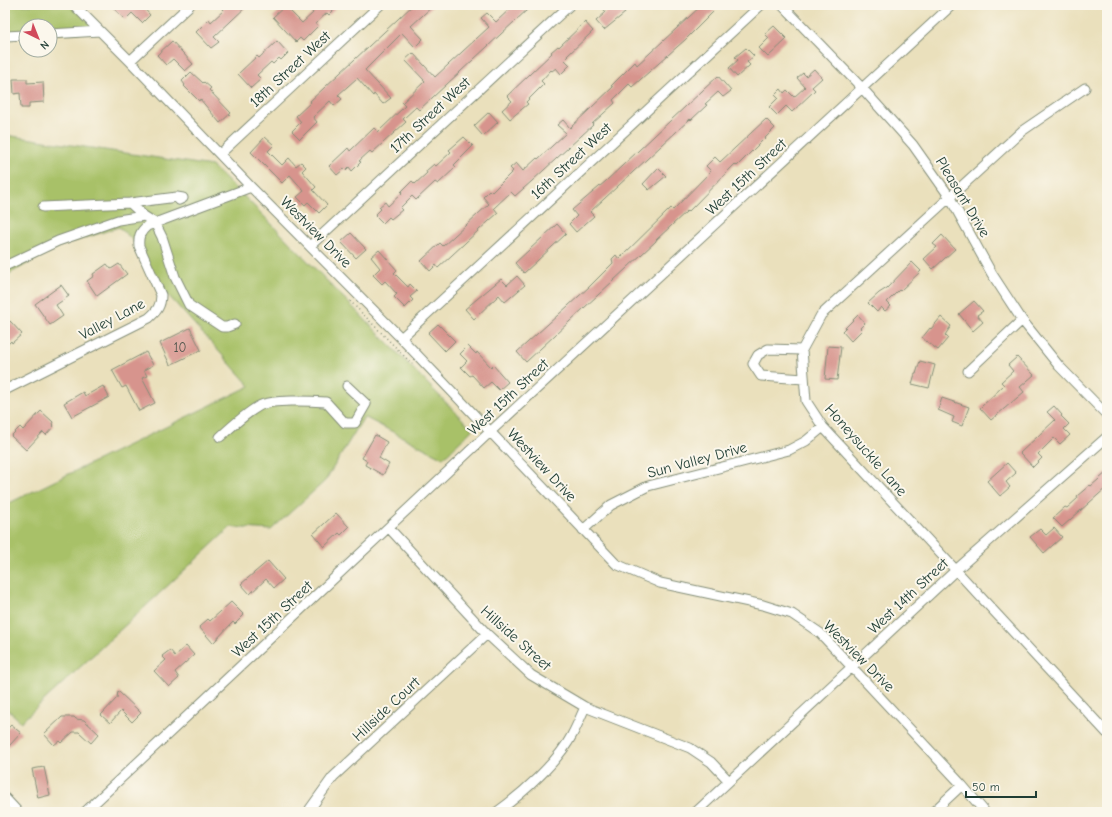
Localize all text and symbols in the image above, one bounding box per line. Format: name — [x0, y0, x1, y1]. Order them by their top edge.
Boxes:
north arrow — [18, 18, 58, 58]
street label: 18th Street West — [246, 27, 335, 111]
text: N — [37, 38, 52, 52]
street label: 17th Street West — [386, 73, 474, 157]
street label: 16th Street West — [527, 118, 616, 203]
street label: West 15th Street — [702, 134, 791, 219]
street label: Pleasant Drive — [932, 153, 994, 241]
street label: Westview Drive — [277, 193, 356, 272]
street label: Valley Lane — [76, 294, 148, 344]
house number: 10 — [173, 340, 187, 355]
street label: West 15th Street — [464, 354, 553, 439]
street label: Honeysuckle Lane — [821, 400, 911, 500]
street label: Westview Drive — [504, 425, 581, 506]
street label: Sun Valley Drive — [645, 438, 749, 482]
street label: West 14th Street — [864, 554, 952, 638]
street label: West 15th Street — [228, 576, 317, 661]
street label: Hillside Street — [477, 602, 555, 675]
street label: Westview Drive — [820, 617, 899, 696]
street label: Hillside Court — [348, 673, 424, 745]
scale bar — [966, 773, 1036, 799]
text: 50 m — [972, 780, 1000, 794]

